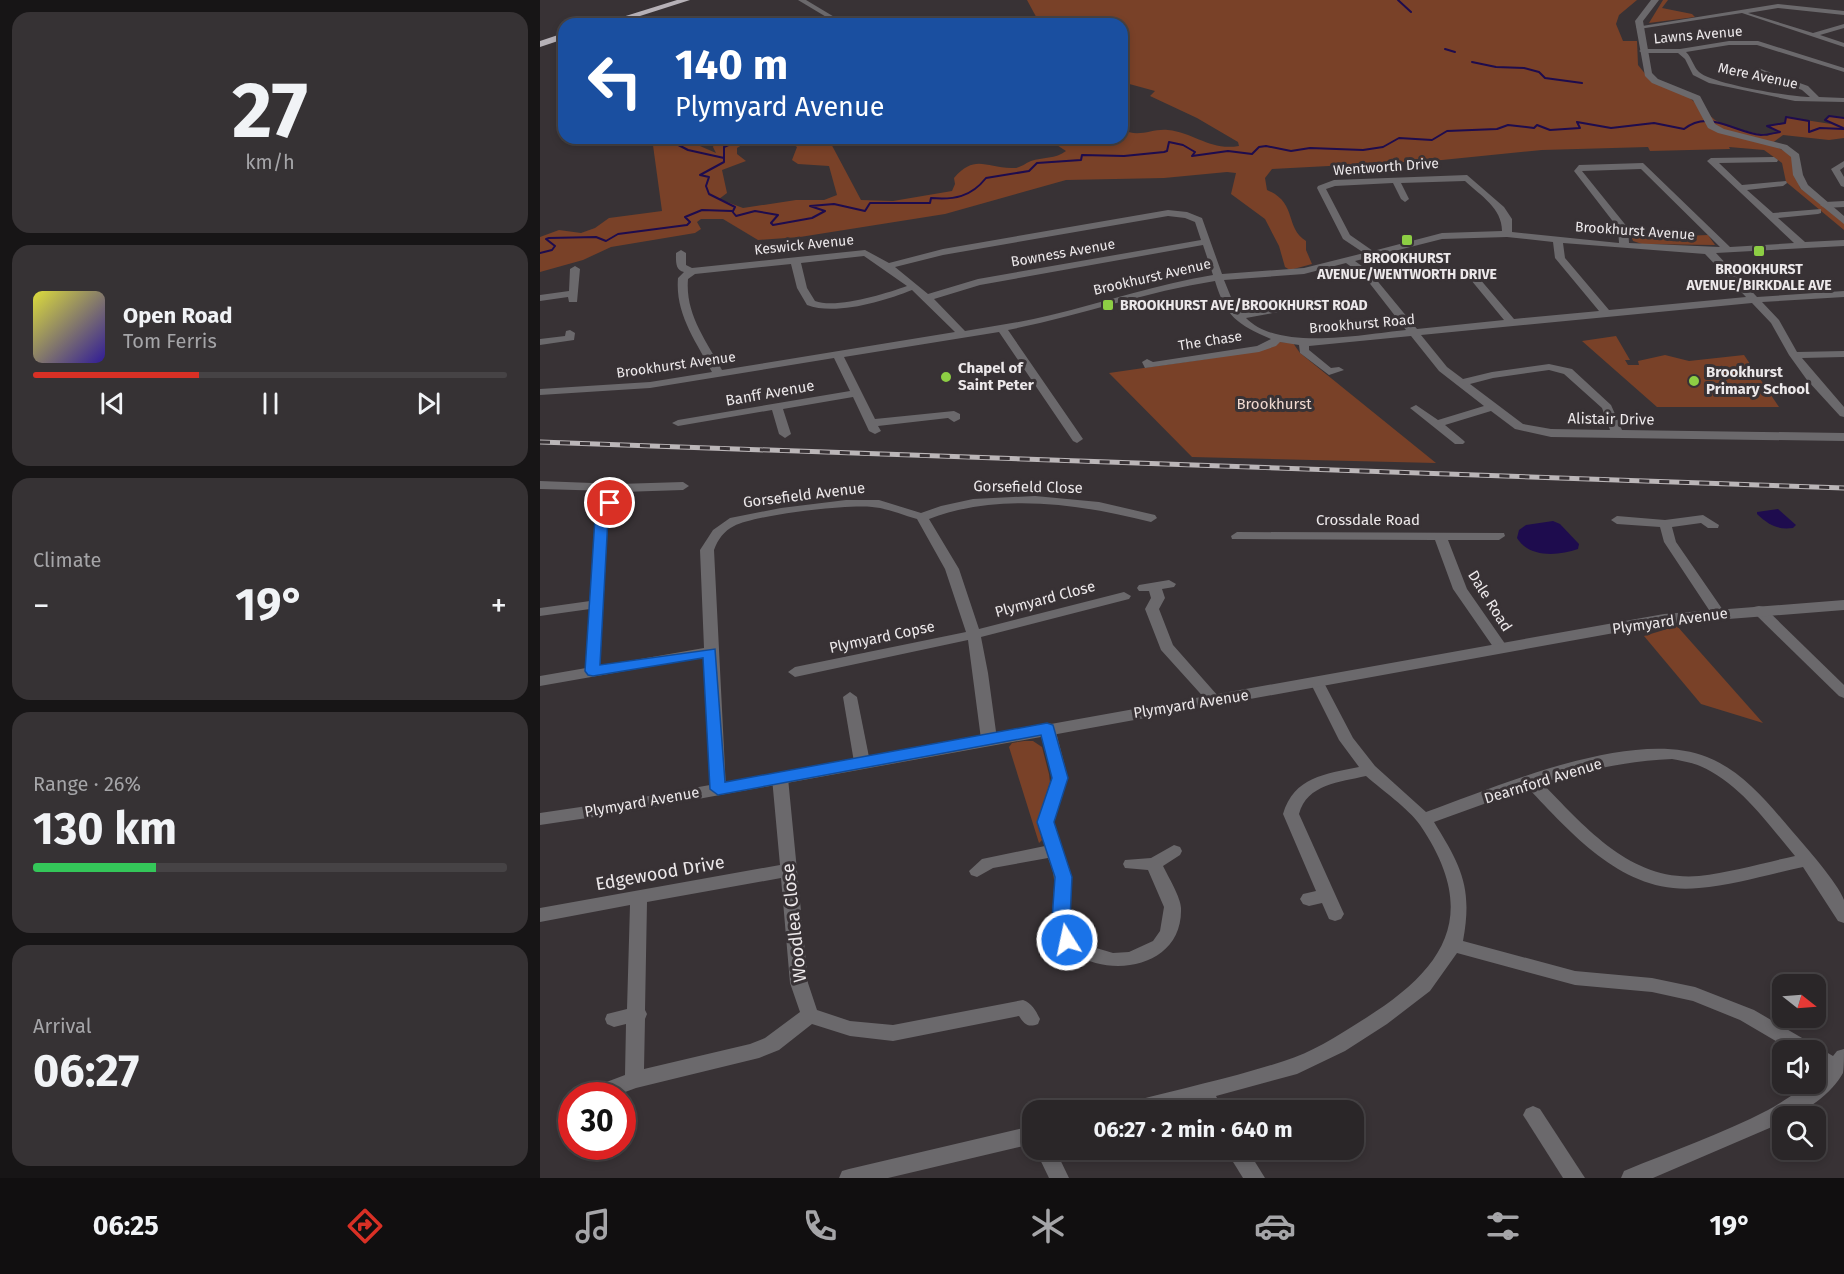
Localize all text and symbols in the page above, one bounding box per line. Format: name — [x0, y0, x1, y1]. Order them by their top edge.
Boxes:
street label: Lawns Avenue — [1653, 23, 1743, 47]
text: 140 m — [675, 40, 788, 90]
icon: left — [576, 42, 654, 120]
street label: Mere Avenue — [1716, 59, 1800, 93]
text: 27 — [232, 64, 308, 158]
text: Plymyard Avenue — [675, 91, 884, 123]
text: km/h — [245, 150, 295, 174]
street label: Wentworth Drive — [1333, 155, 1439, 179]
street label: Brookhurst Avenue — [1574, 218, 1696, 244]
street label: Keswick Avenue — [753, 231, 855, 259]
marker: BROOKHURST AVENUE/WENTWORTH DRIVE — [1400, 233, 1414, 247]
street label: Bowness Avenue — [1009, 235, 1117, 271]
marker: BROOKHURST AVENUE/BIRKDALE AVE — [1752, 244, 1766, 258]
place label: BROOKHURST AVENUE/WENTWORTH DRIVE — [1316, 250, 1497, 283]
street label: Brookhurst Avenue — [1091, 255, 1213, 299]
place label: BROOKHURST AVENUE/BIRKDALE AVE — [1685, 261, 1832, 294]
place label: BROOKHURST AVE/BROOKHURST ROAD — [1120, 297, 1368, 314]
marker: BROOKHURST AVE/BROOKHURST ROAD — [1101, 298, 1115, 312]
text: Open Road — [123, 302, 233, 329]
street label: Brookhurst Road — [1308, 311, 1416, 337]
street label: The Chase — [1177, 328, 1243, 354]
text: Tom Ferris — [123, 329, 217, 353]
street label: Brookhurst Avenue — [615, 348, 737, 382]
place label: Chapel of Saint Peter — [958, 359, 1035, 394]
place label: Brookhurst Primary School — [1706, 363, 1810, 398]
marker: Chapel of Saint Peter — [939, 370, 953, 384]
marker: Brookhurst Primary School — [1687, 374, 1701, 388]
street label: Banff Avenue — [724, 376, 816, 410]
icon: previous — [96, 387, 129, 420]
icon: pause — [254, 387, 287, 420]
icon: next — [412, 387, 445, 420]
park label: Brookhurst — [1236, 395, 1312, 413]
street label: Alistair Drive — [1567, 409, 1655, 429]
pin — [584, 477, 635, 528]
street label: Gorsefield Close — [973, 477, 1083, 497]
street label: Gorsefield Avenue — [742, 479, 866, 511]
icon: arrive — [593, 486, 626, 519]
street label: Crossdale Road — [1316, 511, 1420, 529]
text: Climate — [33, 548, 101, 572]
street label: Dale Road — [1464, 567, 1516, 635]
street label: Plymyard Close — [993, 577, 1097, 621]
text: 19° — [235, 578, 305, 632]
text: − — [33, 586, 50, 626]
text: + — [491, 586, 507, 626]
street label: Plymyard Avenue — [1611, 604, 1729, 638]
street label: Plymyard Copse — [828, 617, 936, 657]
street label: Plymyard Avenue — [1132, 686, 1250, 722]
street label: Dearnford Avenue — [1482, 755, 1604, 807]
text: Range · 26% — [33, 772, 141, 796]
street label: Plymyard Avenue — [583, 783, 701, 821]
text: 130 km — [33, 802, 177, 856]
street label: Edgewood Drive — [594, 851, 726, 895]
street label: Woodlea Close — [777, 862, 811, 984]
position arrow — [1035, 908, 1099, 972]
north arrow — [1772, 974, 1826, 1028]
map controls — [1772, 974, 1826, 1160]
text: Arrival — [33, 1014, 92, 1038]
button: sound — [1772, 1040, 1826, 1094]
text: 06:27 — [33, 1044, 139, 1098]
speed limit sign: 30 — [558, 1082, 636, 1160]
button: search — [1772, 1106, 1826, 1160]
text: 06:27 · 2 min · 640 m — [1093, 1116, 1293, 1143]
icon: directions — [344, 1205, 386, 1247]
icon: music — [572, 1205, 614, 1247]
icon: phone — [799, 1205, 841, 1247]
icon: climate — [1027, 1205, 1069, 1247]
icon: car — [1254, 1205, 1296, 1247]
icon: filters — [1482, 1205, 1524, 1247]
text: 06:25 — [93, 1210, 159, 1242]
text: 19° — [1709, 1210, 1751, 1242]

